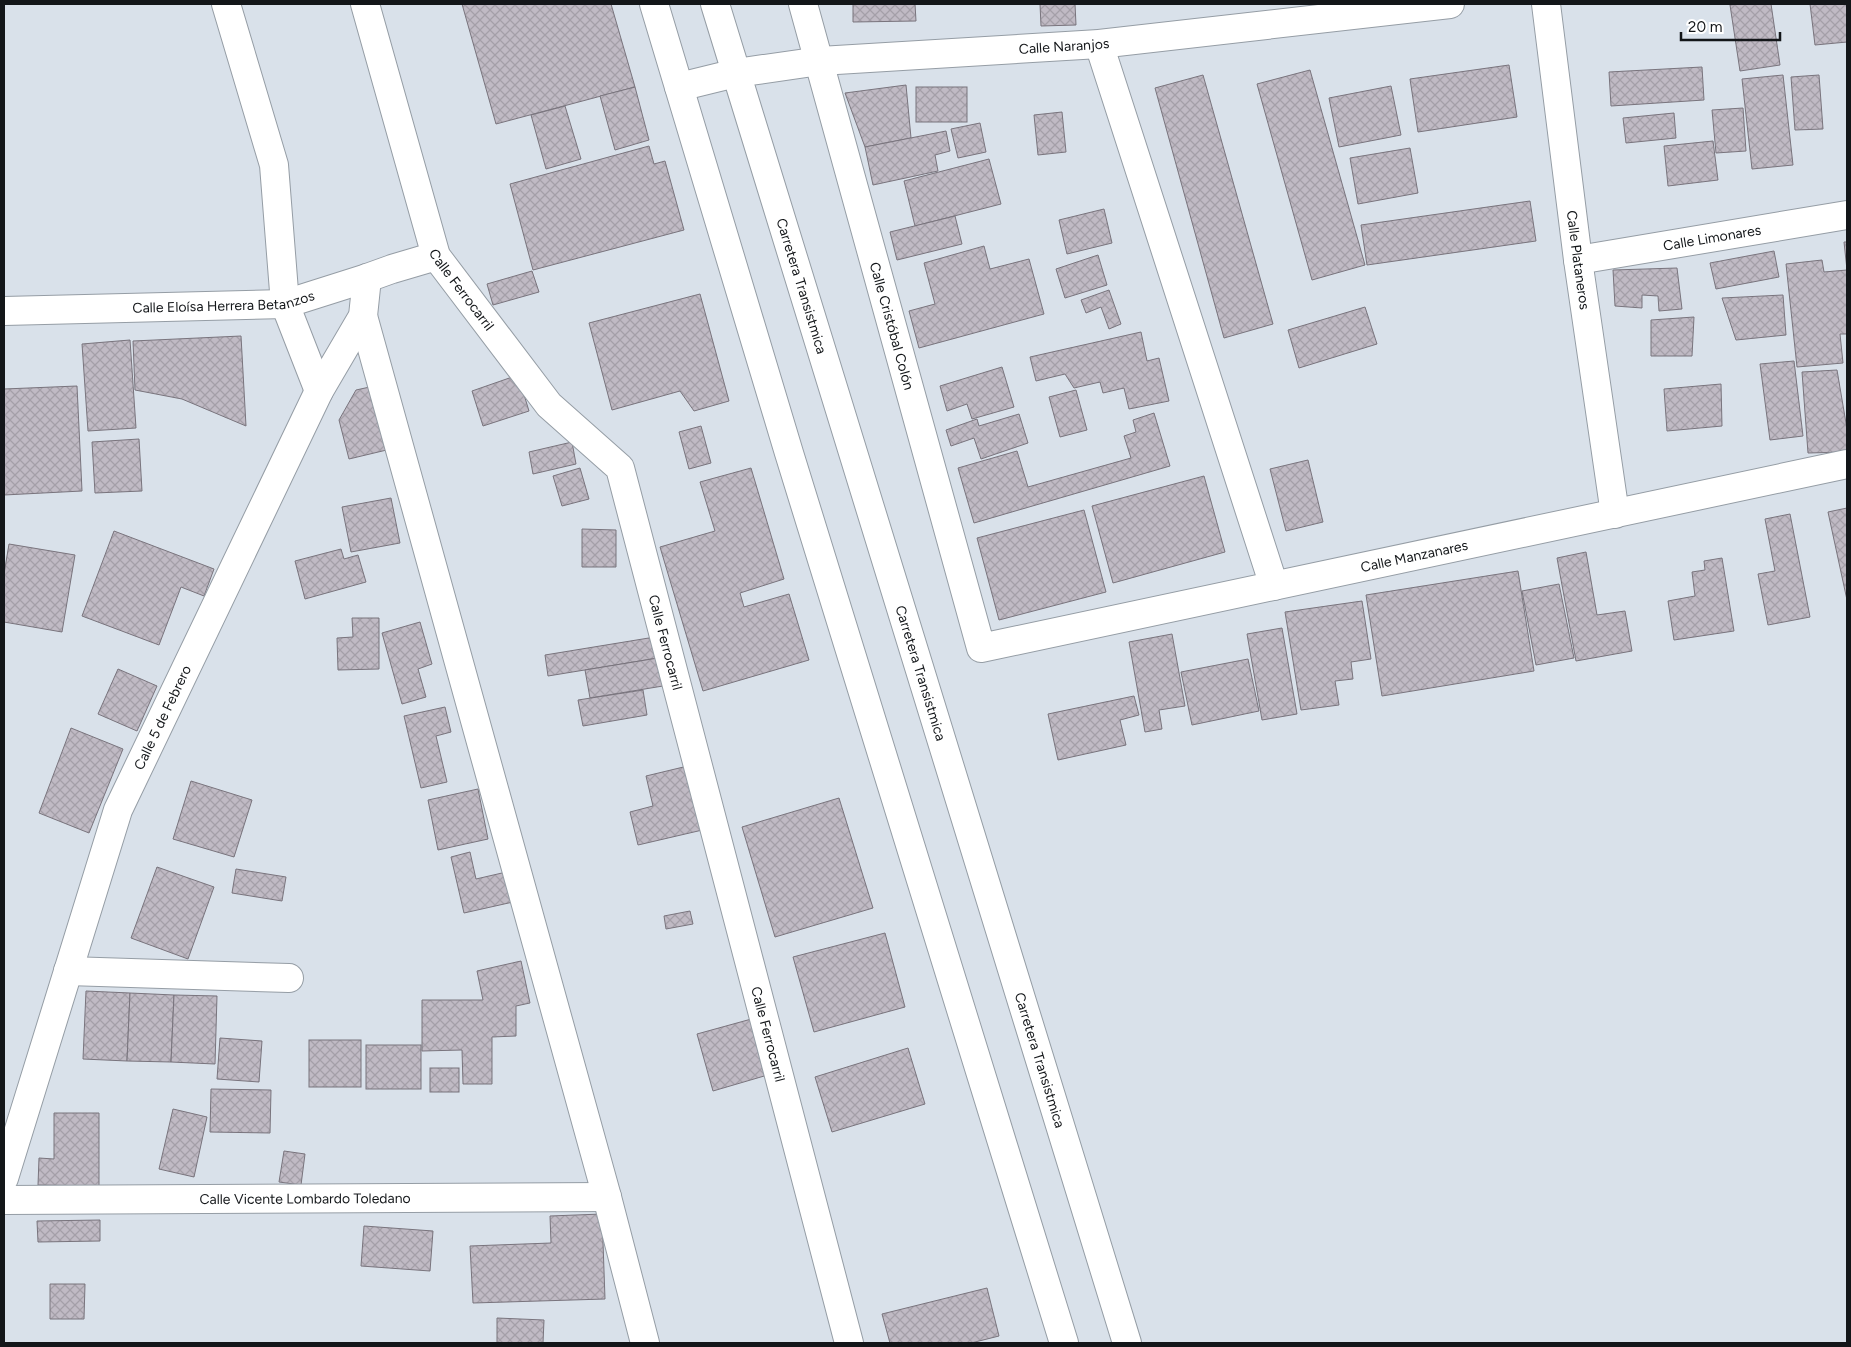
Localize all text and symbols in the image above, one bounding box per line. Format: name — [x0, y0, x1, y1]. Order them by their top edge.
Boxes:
scale bar — [1681, 10, 1780, 42]
text: 20 m — [1688, 18, 1722, 36]
street label: Calle Naranjos — [1018, 35, 1110, 58]
street label: Calle Plataneros — [1563, 209, 1593, 311]
street label: Carretera Transistmica — [772, 216, 830, 356]
street label: Calle Limonares — [1662, 222, 1762, 255]
street label: Calle Ferrocarril — [426, 247, 497, 334]
street label: Calle Cristóbal Colón — [866, 260, 917, 392]
street label: Calle Eloísa Herrera Betanzos — [132, 287, 317, 317]
street label: Calle Manzanares — [1359, 537, 1469, 576]
street label: Calle Ferrocarril — [645, 593, 686, 692]
street label: Carretera Transistmica — [892, 603, 949, 743]
street label: Calle 5 de Febrero — [131, 662, 195, 773]
street label: Calle Ferrocarril — [747, 985, 788, 1084]
street label: Carretera Transistmica — [1011, 990, 1068, 1130]
street label: Calle Vicente Lombardo Toledano — [199, 1190, 411, 1208]

